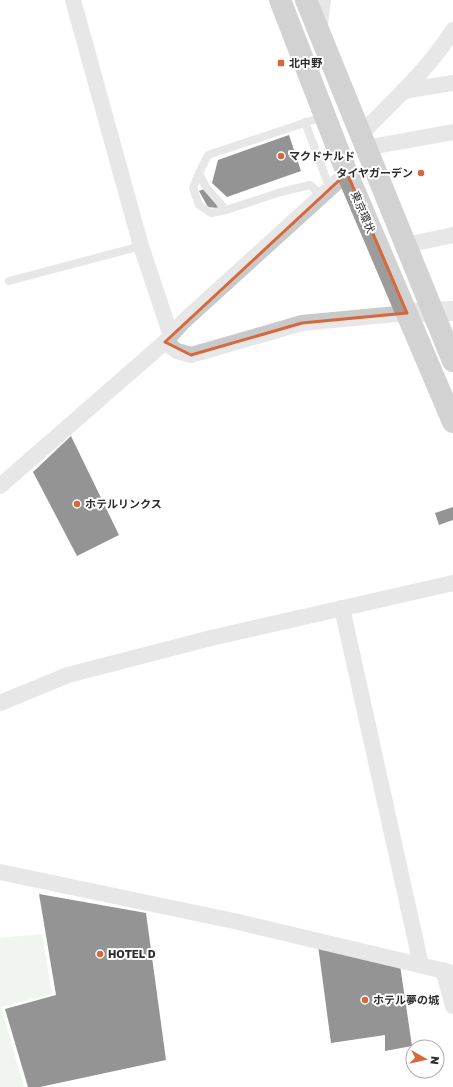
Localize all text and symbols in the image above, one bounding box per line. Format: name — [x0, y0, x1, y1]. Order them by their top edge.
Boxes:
place label: 北中野 — [289, 56, 323, 69]
marker: 北中野 — [276, 58, 286, 68]
place label: マクドナルド — [289, 149, 355, 162]
marker: マクドナルド — [276, 151, 286, 161]
place label: タイヤガーデン — [336, 166, 413, 179]
marker: タイヤガーデン — [416, 168, 426, 178]
street label: 東京環状 — [349, 189, 378, 236]
place label: ホテルリンクス — [85, 497, 162, 510]
marker: ホテルリンクス — [72, 499, 82, 509]
place label: HOTEL D — [108, 947, 156, 960]
marker: HOTEL D — [95, 949, 105, 959]
place label: ホテル夢の城 — [373, 993, 440, 1006]
marker: ホテル夢の城 — [360, 995, 370, 1005]
north arrow — [405, 1039, 445, 1079]
text: N — [428, 1055, 442, 1066]

